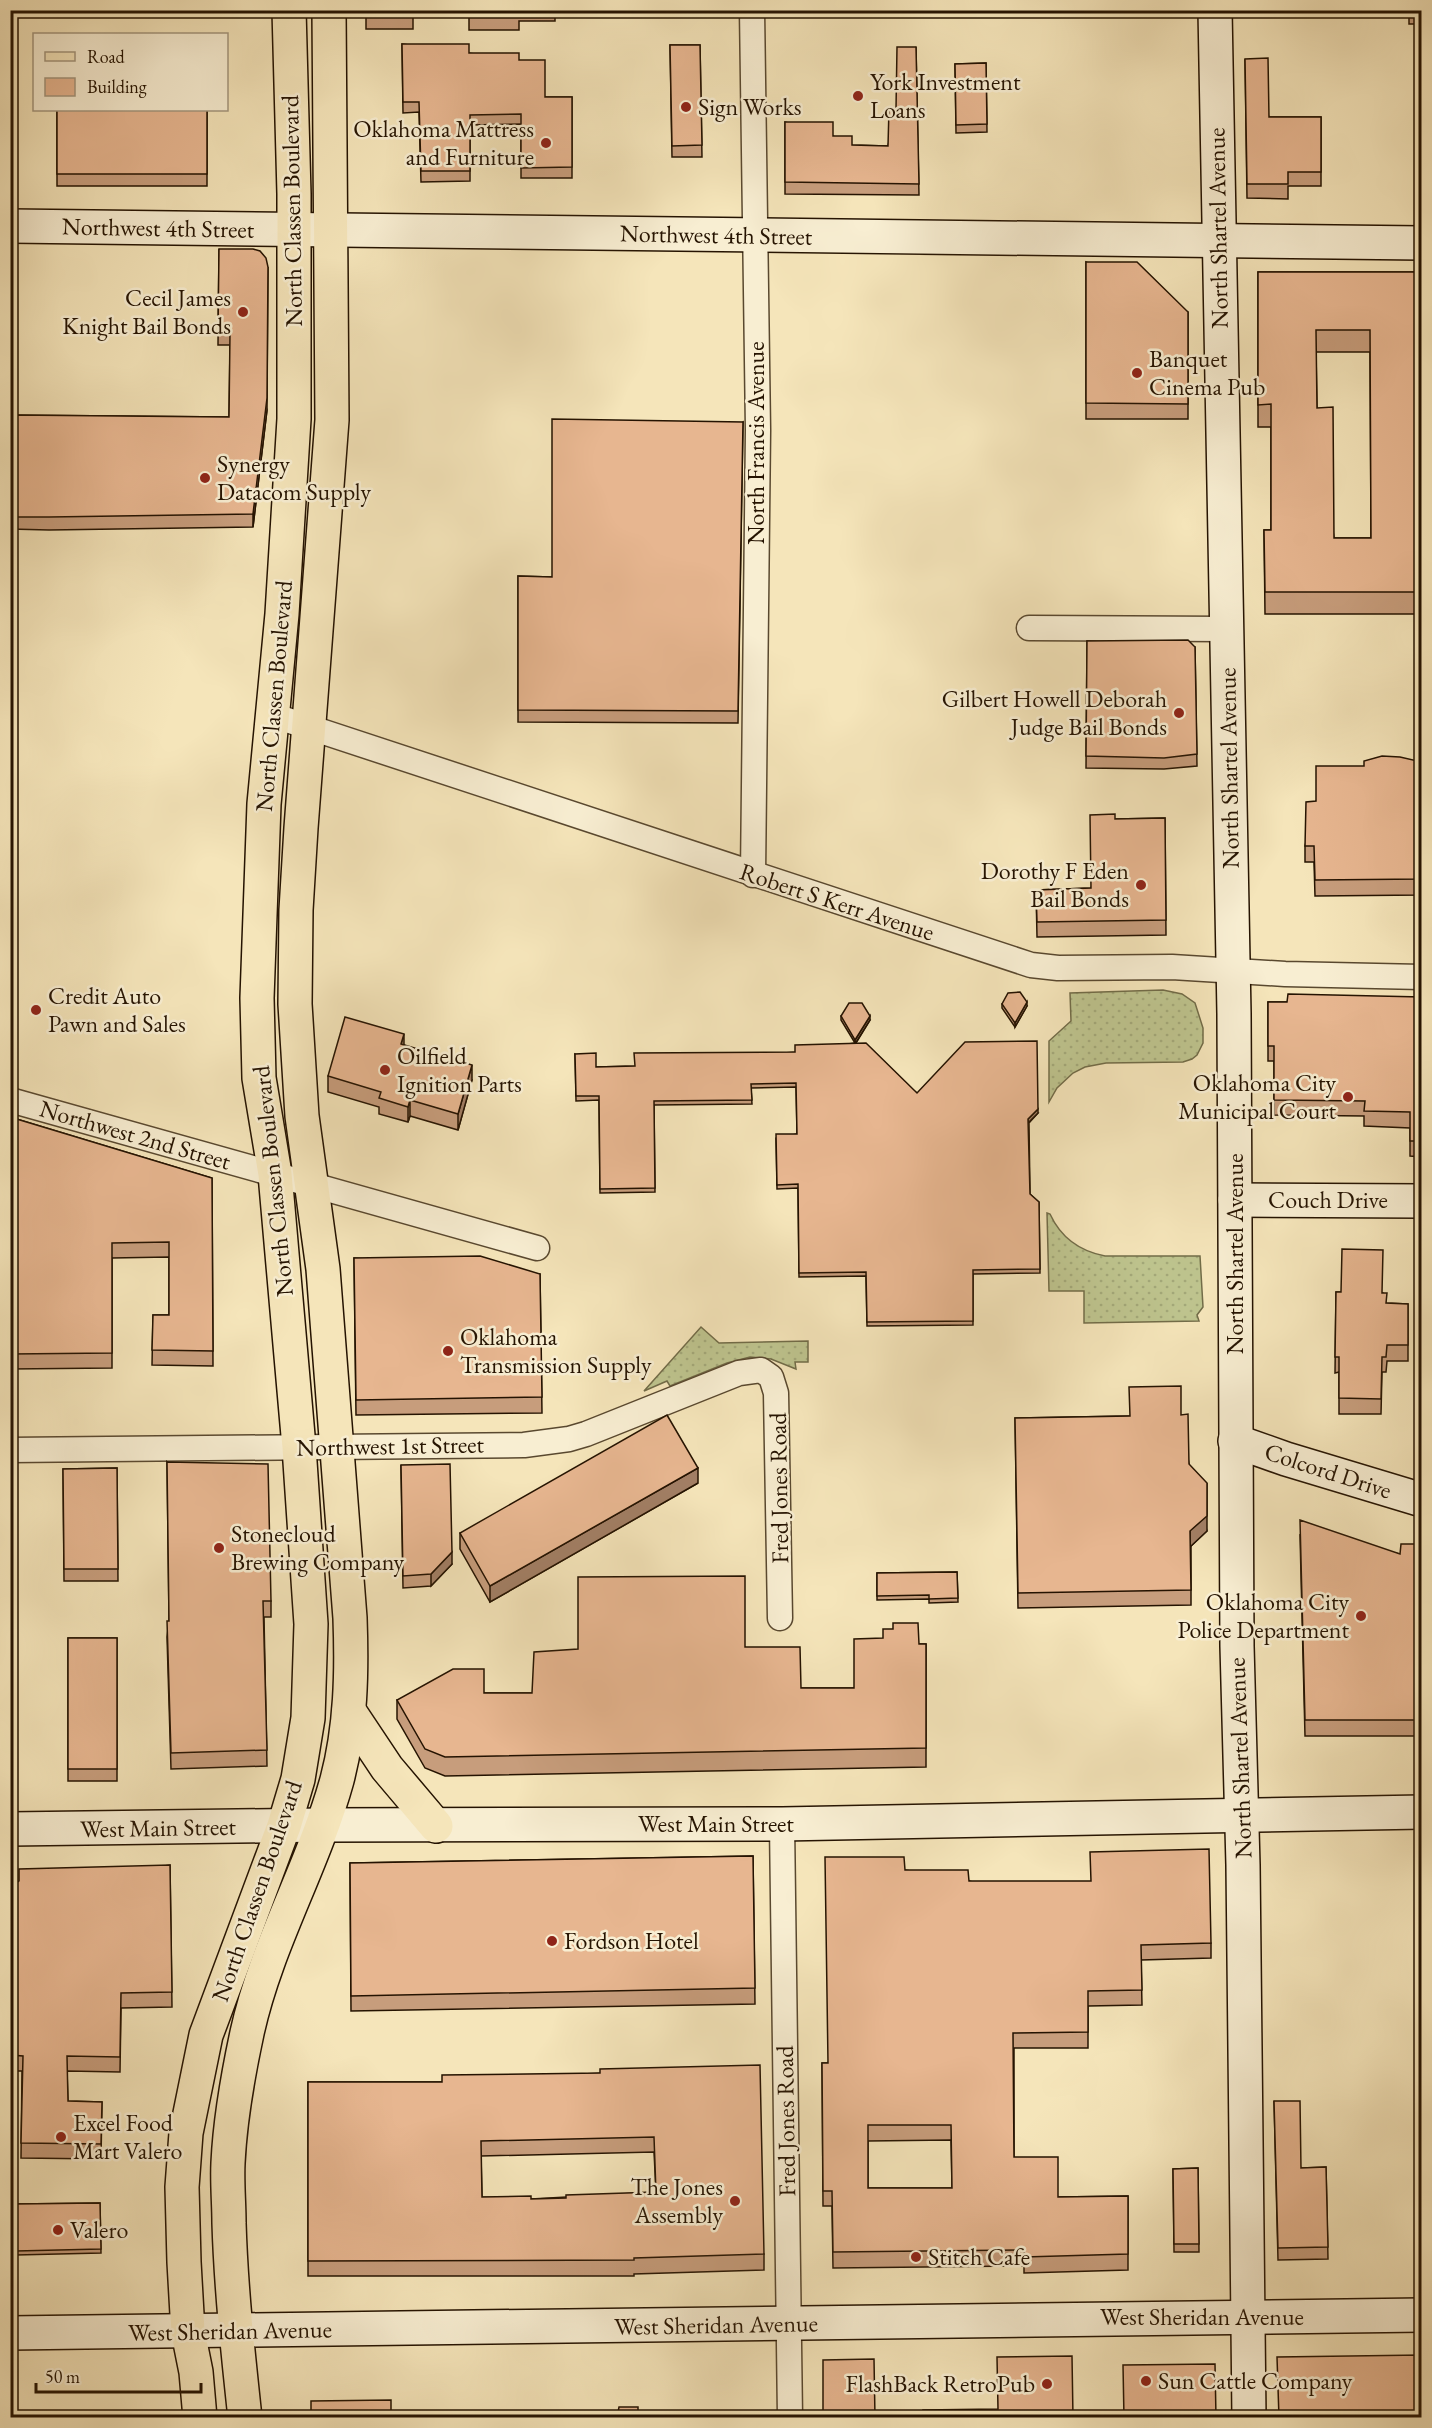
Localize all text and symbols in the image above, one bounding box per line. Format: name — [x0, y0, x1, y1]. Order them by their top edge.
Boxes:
legend — [33, 33, 228, 111]
text: Road — [87, 45, 126, 68]
place label: York Investment Loans — [870, 66, 1021, 125]
text: Building — [87, 75, 147, 98]
marker: York Investment Loans — [851, 89, 865, 103]
place label: Sign Works — [698, 91, 801, 122]
street label: North Classen Boulevard — [274, 94, 309, 327]
marker: Sign Works — [679, 100, 693, 114]
place label: Oklahoma Mattress and Furniture — [353, 113, 534, 172]
street label: North Shartel Avenue — [1200, 127, 1235, 329]
marker: Oklahoma Mattress and Furniture — [539, 136, 553, 150]
street label: Northwest 4th Street — [62, 210, 255, 245]
street label: Northwest 4th Street — [620, 217, 813, 252]
place label: Cecil James Knight Bail Bonds — [62, 282, 231, 341]
marker: Cecil James Knight Bail Bonds — [236, 305, 250, 319]
street label: North Francis Avenue — [740, 341, 771, 545]
place label: Banquet Cinema Pub — [1149, 343, 1265, 402]
marker: Banquet Cinema Pub — [1130, 366, 1144, 380]
place label: Synergy Datacom Supply — [217, 448, 372, 507]
marker: Synergy Datacom Supply — [198, 471, 212, 485]
street label: North Classen Boulevard — [248, 578, 299, 813]
street label: North Shartel Avenue — [1211, 667, 1246, 869]
place label: Gilbert Howell Deborah Judge Bail Bonds — [942, 683, 1167, 742]
marker: Gilbert Howell Deborah Judge Bail Bonds — [1172, 706, 1186, 720]
place label: Dorothy F Eden Bail Bonds — [981, 855, 1129, 914]
street label: Robert S Kerr Avenue — [736, 856, 938, 948]
marker: Dorothy F Eden Bail Bonds — [1134, 878, 1148, 892]
place label: Credit Auto Pawn and Sales — [48, 980, 186, 1039]
marker: Credit Auto Pawn and Sales — [29, 1003, 43, 1017]
place label: Oilfield Ignition Parts — [397, 1040, 522, 1099]
street label: North Classen Boulevard — [245, 1063, 300, 1298]
marker: Oilfield Ignition Parts — [378, 1063, 392, 1077]
place label: Oklahoma City Municipal Court — [1178, 1067, 1336, 1126]
marker: Oklahoma City Municipal Court — [1341, 1090, 1355, 1104]
street label: Northwest 2nd Street — [36, 1092, 235, 1177]
street label: North Shartel Avenue — [1219, 1153, 1250, 1355]
street label: Couch Drive — [1268, 1184, 1388, 1215]
place label: Oklahoma Transmission Supply — [460, 1321, 652, 1380]
marker: Oklahoma Transmission Supply — [441, 1344, 455, 1358]
street label: Fred Jones Road — [762, 1411, 795, 1564]
street label: Northwest 1st Street — [296, 1428, 485, 1463]
street label: Colcord Drive — [1261, 1435, 1396, 1506]
place label: Stonecloud Brewing Company — [231, 1518, 405, 1577]
marker: Stonecloud Brewing Company — [212, 1541, 226, 1555]
place label: Oklahoma City Police Department — [1178, 1586, 1349, 1645]
marker: Oklahoma City Police Department — [1354, 1609, 1368, 1623]
street label: North Shartel Avenue — [1221, 1657, 1258, 1859]
street label: North Classen Boulevard — [204, 1775, 309, 2006]
street label: West Main Street — [638, 1808, 794, 1839]
street label: West Main Street — [80, 1811, 237, 1844]
place label: Fordson Hotel — [564, 1925, 699, 1956]
marker: Fordson Hotel — [545, 1934, 559, 1948]
street label: Fred Jones Road — [769, 2044, 802, 2197]
place label: Excel Food Mart Valero — [73, 2107, 183, 2166]
marker: Excel Food Mart Valero — [54, 2130, 68, 2144]
place label: The Jones Assembly — [631, 2171, 723, 2230]
marker: The Jones Assembly — [728, 2194, 742, 2208]
place label: Valero — [70, 2214, 128, 2245]
marker: Valero — [51, 2223, 65, 2237]
place label: Stitch Cafe — [928, 2241, 1030, 2272]
marker: Stitch Cafe — [909, 2250, 923, 2264]
street label: West Sheridan Avenue — [1100, 2301, 1304, 2332]
street label: West Sheridan Avenue — [614, 2307, 818, 2342]
street label: West Sheridan Avenue — [128, 2313, 332, 2348]
scale bar — [36, 2356, 201, 2394]
text: 50 m — [45, 2365, 80, 2388]
place label: Sun Cattle Company — [1158, 2365, 1353, 2396]
place label: FlashBack RetroPub — [846, 2368, 1035, 2399]
marker: Sun Cattle Company — [1139, 2374, 1153, 2388]
marker: FlashBack RetroPub — [1040, 2377, 1054, 2391]

